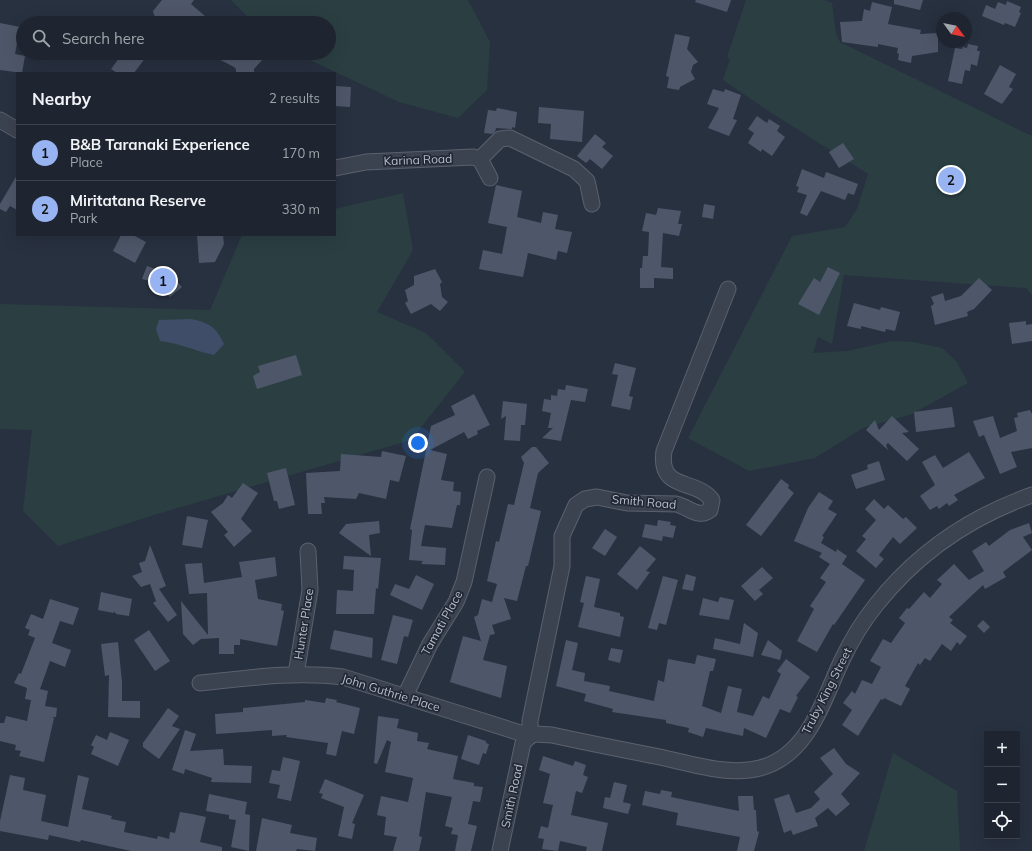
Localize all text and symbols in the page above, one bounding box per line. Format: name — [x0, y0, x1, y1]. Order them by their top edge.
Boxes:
north arrow — [936, 12, 972, 48]
search box — [16, 16, 336, 60]
icon: search — [30, 27, 52, 49]
text: Search here — [62, 29, 144, 48]
text: Nearby — [32, 88, 91, 109]
text: 2 results — [269, 90, 320, 106]
text: B&B Taranaki Experience — [70, 135, 250, 154]
text: 1 — [41, 145, 49, 161]
text: 170 m — [282, 145, 320, 161]
street label: Karina Road — [383, 151, 453, 168]
text: Place — [70, 154, 103, 170]
pin: 2 — [938, 165, 964, 195]
text: Miritatana Reserve — [70, 191, 206, 210]
text: 2 — [41, 201, 49, 217]
text: 330 m — [282, 201, 320, 217]
text: Park — [70, 210, 97, 226]
pin: 1 — [150, 266, 176, 296]
your location — [408, 433, 428, 453]
street label: Smith Road — [611, 491, 677, 512]
street label: Hunter Place — [291, 587, 317, 660]
street label: Tamati Place — [418, 588, 465, 658]
street label: Truby King Street — [798, 645, 855, 737]
street label: John Guthrie Place — [340, 670, 442, 715]
map controls — [984, 731, 1020, 839]
button: + — [984, 731, 1020, 767]
street label: Smith Road — [497, 763, 526, 829]
button: − — [984, 767, 1020, 803]
button: locate — [984, 803, 1020, 839]

